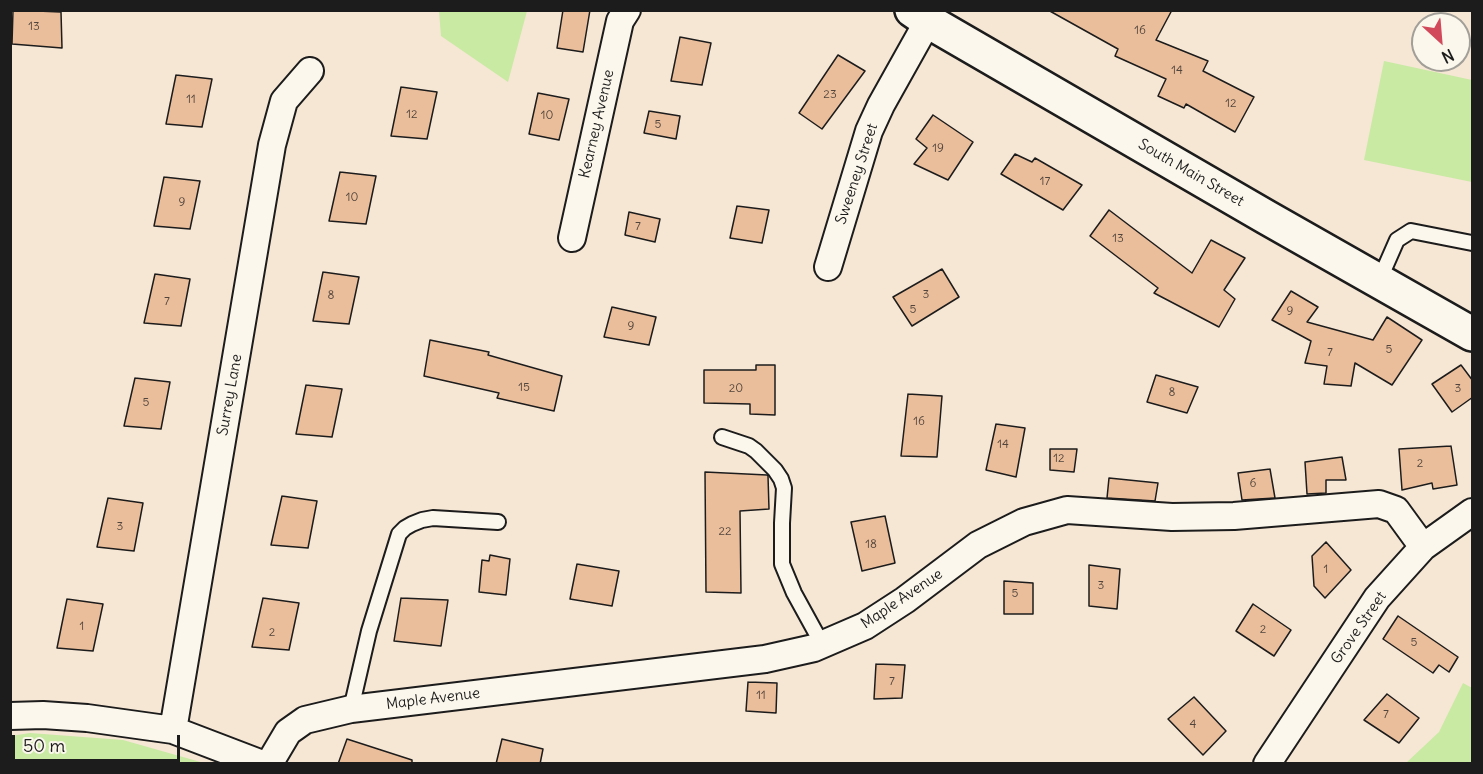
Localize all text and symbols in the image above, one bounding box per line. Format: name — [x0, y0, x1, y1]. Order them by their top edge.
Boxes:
north arrow — [1411, 12, 1471, 72]
house number: 13 — [28, 20, 40, 34]
house number: 16 — [1134, 24, 1146, 38]
text: N — [1439, 45, 1457, 68]
house number: 14 — [1171, 64, 1183, 78]
street label: Kearney Avenue — [576, 68, 618, 180]
house number: 23 — [823, 88, 837, 102]
house number: 11 — [186, 93, 196, 107]
house number: 12 — [1225, 97, 1237, 111]
house number: 12 — [406, 108, 418, 122]
house number: 10 — [541, 109, 553, 123]
house number: 5 — [655, 118, 661, 132]
street label: Sweeney Street — [832, 121, 882, 227]
street label: South Main Street — [1135, 135, 1247, 211]
house number: 19 — [932, 142, 944, 156]
house number: 17 — [1040, 175, 1050, 189]
house number: 10 — [346, 191, 358, 205]
house number: 9 — [179, 196, 185, 210]
house number: 7 — [635, 220, 641, 234]
house number: 13 — [1112, 232, 1124, 246]
house number: 3 — [923, 288, 929, 302]
house number: 8 — [328, 289, 334, 303]
house number: 7 — [164, 295, 170, 309]
house number: 5 — [910, 303, 916, 317]
house number: 9 — [1287, 305, 1293, 319]
house number: 9 — [628, 320, 634, 334]
house number: 5 — [1386, 343, 1392, 357]
house number: 7 — [1327, 346, 1333, 360]
street label: Surrey Lane — [214, 353, 246, 437]
house number: 15 — [518, 381, 530, 395]
house number: 20 — [729, 382, 743, 396]
house number: 3 — [1455, 382, 1461, 396]
house number: 8 — [1169, 386, 1175, 400]
house number: 5 — [143, 396, 149, 410]
house number: 16 — [913, 415, 925, 429]
house number: 14 — [997, 438, 1009, 452]
house number: 12 — [1053, 452, 1065, 466]
house number: 2 — [1417, 457, 1423, 471]
house number: 6 — [1250, 477, 1256, 491]
house number: 3 — [117, 520, 123, 534]
house number: 22 — [718, 525, 732, 539]
house number: 18 — [865, 538, 877, 552]
house number: 1 — [1324, 563, 1328, 577]
street label: Maple Avenue — [858, 565, 946, 633]
house number: 3 — [1098, 579, 1104, 593]
house number: 5 — [1012, 587, 1018, 601]
street label: Grove Street — [1327, 588, 1391, 668]
house number: 1 — [80, 620, 84, 634]
house number: 2 — [1260, 623, 1266, 637]
house number: 2 — [269, 626, 275, 640]
house number: 5 — [1411, 636, 1417, 650]
house number: 7 — [889, 675, 895, 689]
street label: Maple Avenue — [385, 684, 481, 714]
house number: 11 — [756, 689, 766, 703]
house number: 7 — [1383, 708, 1389, 722]
house number: 4 — [1190, 718, 1196, 732]
scale bar — [15, 723, 183, 761]
text: 50 m — [23, 734, 65, 757]

